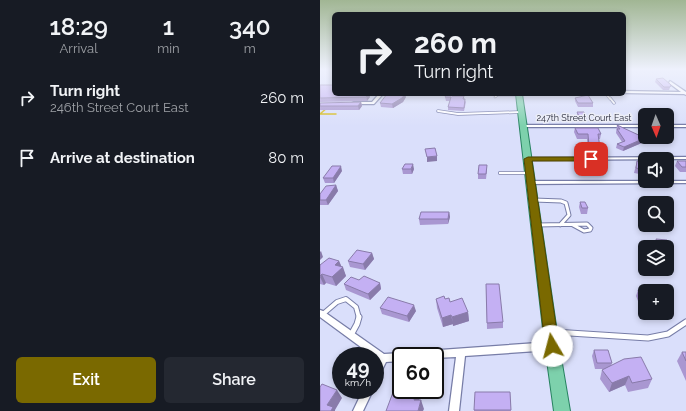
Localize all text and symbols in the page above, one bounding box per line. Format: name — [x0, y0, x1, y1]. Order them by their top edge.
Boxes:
text: 18:29 — [49, 12, 108, 41]
text: 1 — [163, 12, 174, 41]
text: 340 — [229, 12, 271, 41]
text: 260 m — [414, 27, 497, 60]
icon: right — [348, 28, 400, 80]
text: Arrival — [60, 41, 98, 56]
text: min — [157, 41, 180, 56]
text: m — [244, 41, 256, 56]
text: Turn right — [414, 61, 493, 82]
text: Turn right — [50, 82, 120, 100]
icon: right — [16, 87, 38, 109]
text: 260 m — [260, 89, 304, 107]
text: 246th Street Court East — [50, 100, 189, 115]
north arrow — [638, 108, 674, 144]
map controls — [638, 108, 674, 320]
street label: 247th Street Court East — [536, 113, 632, 123]
pin — [574, 142, 608, 176]
icon: arrive — [16, 147, 38, 169]
icon: arrive — [580, 148, 602, 170]
text: Arrive at destination — [50, 149, 195, 167]
text: 80 m — [268, 149, 304, 167]
button: sound — [638, 152, 674, 188]
button: search — [638, 196, 674, 232]
button: layers — [638, 240, 674, 276]
button: + — [638, 284, 674, 320]
position arrow — [531, 325, 573, 367]
speed limit sign: 60 — [392, 347, 444, 399]
text: 49 — [346, 356, 370, 380]
button: Exit — [16, 357, 156, 403]
button: Share — [164, 357, 304, 403]
text: km/h — [345, 377, 371, 388]

